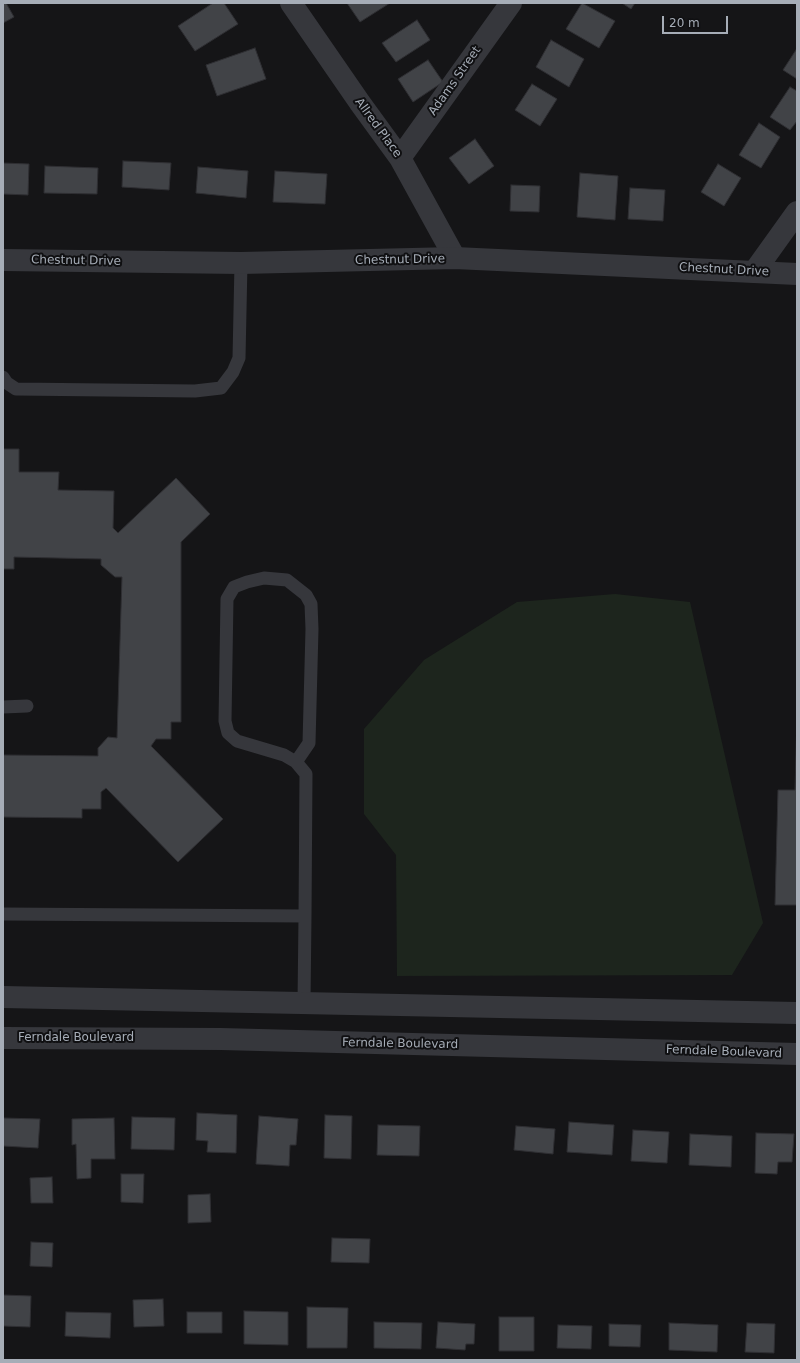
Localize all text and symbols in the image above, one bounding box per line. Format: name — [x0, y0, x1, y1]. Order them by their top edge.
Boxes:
scale bar — [664, 8, 730, 34]
text: 20 m — [669, 16, 700, 30]
street label: Adams Street — [426, 44, 484, 118]
street label: Allred Place — [352, 95, 404, 161]
street label: Chestnut Drive — [355, 252, 445, 268]
street label: Chestnut Drive — [31, 253, 121, 269]
street label: Chestnut Drive — [679, 260, 769, 280]
street label: Ferndale Boulevard — [18, 1031, 134, 1045]
street label: Ferndale Boulevard — [342, 1036, 458, 1052]
street label: Ferndale Boulevard — [666, 1043, 782, 1061]

